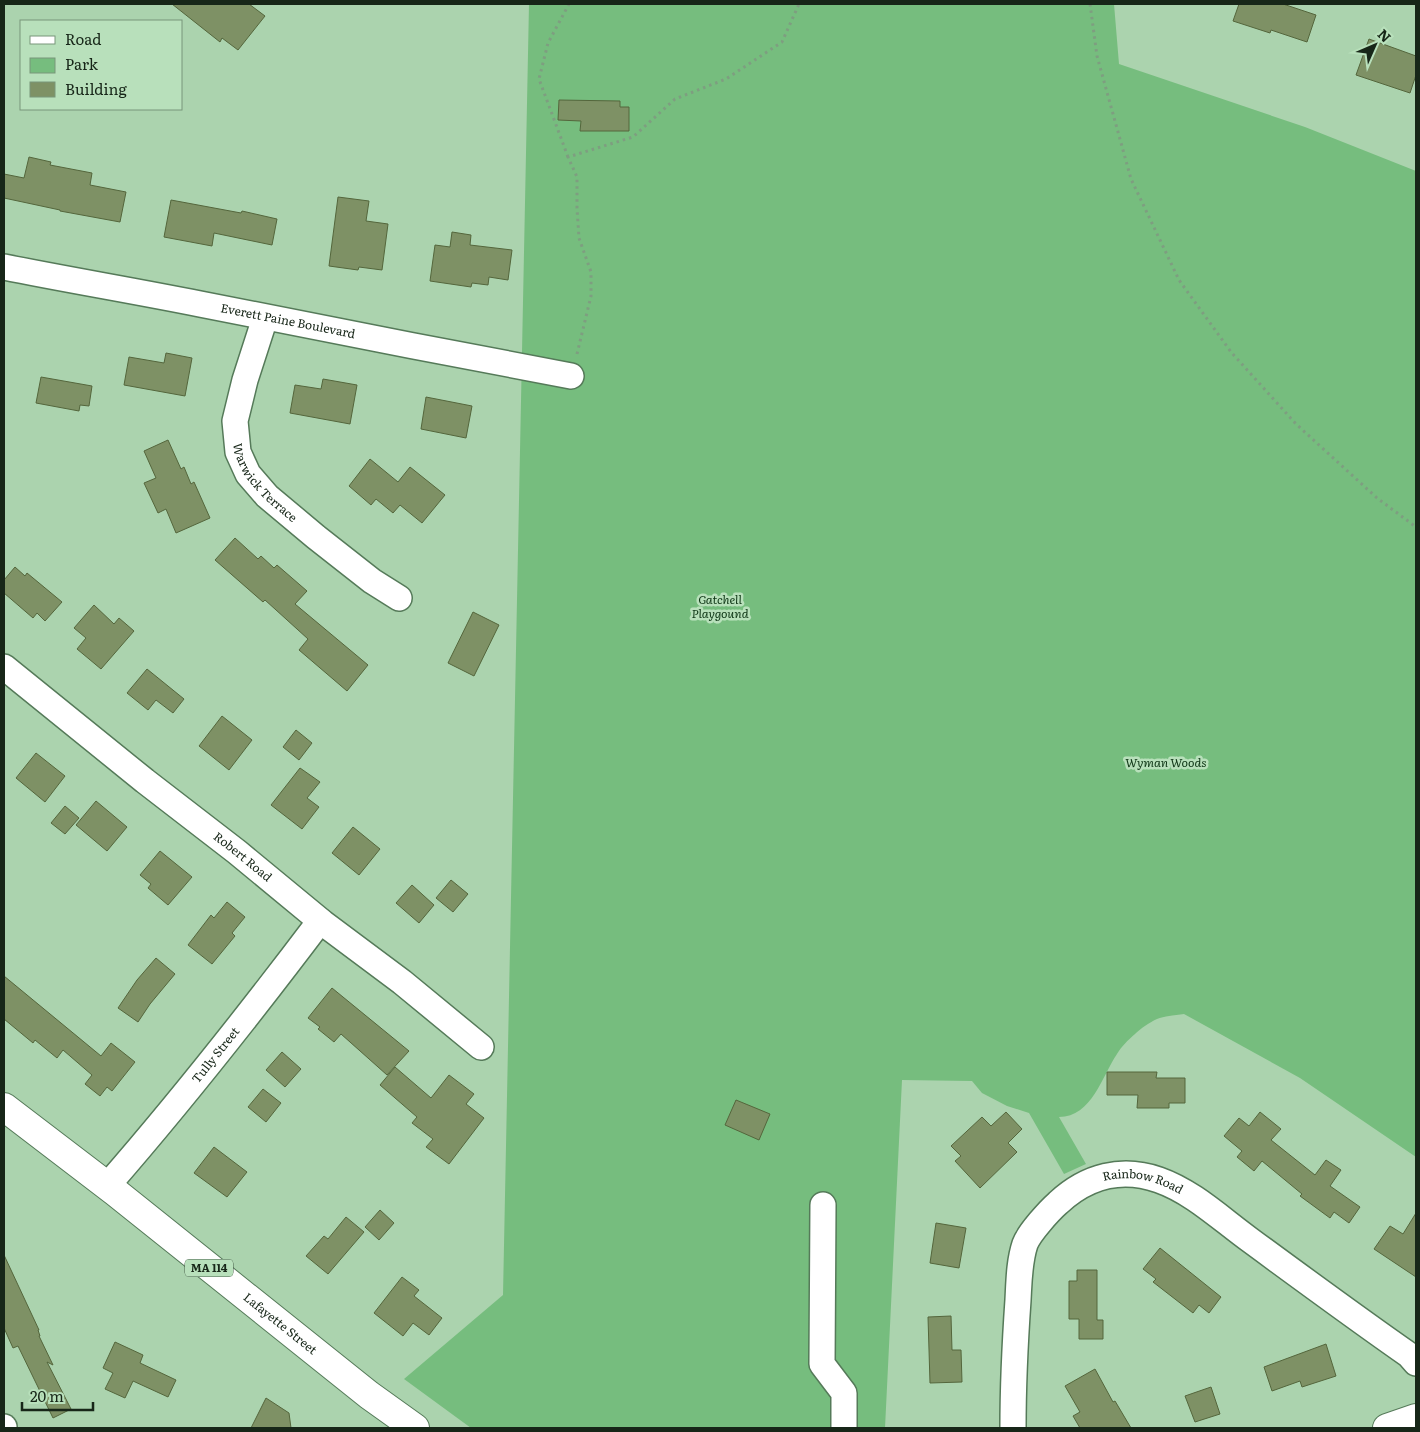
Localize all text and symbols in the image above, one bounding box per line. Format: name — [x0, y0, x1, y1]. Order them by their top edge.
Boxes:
legend — [20, 20, 182, 110]
north arrow — [1350, 20, 1400, 70]
text: N — [1374, 24, 1396, 47]
text: Road — [65, 27, 101, 50]
text: Park — [65, 52, 99, 75]
text: Building — [65, 77, 127, 100]
street label: Everett Paine Boulevard — [219, 298, 358, 342]
street label: Warwick Terrace — [229, 442, 302, 526]
park label: Gatchell Playgound — [691, 590, 749, 622]
park label: Wyman Woods — [1125, 753, 1207, 771]
street label: Robert Road — [210, 827, 277, 886]
street label: Tully Street — [187, 1023, 243, 1087]
street label: Rainbow Road — [1100, 1164, 1187, 1198]
road number: MA 114 — [185, 1260, 233, 1276]
street label: Lafayette Street — [240, 1288, 321, 1358]
scale bar — [22, 1380, 94, 1412]
text: 20 m — [30, 1384, 64, 1407]

